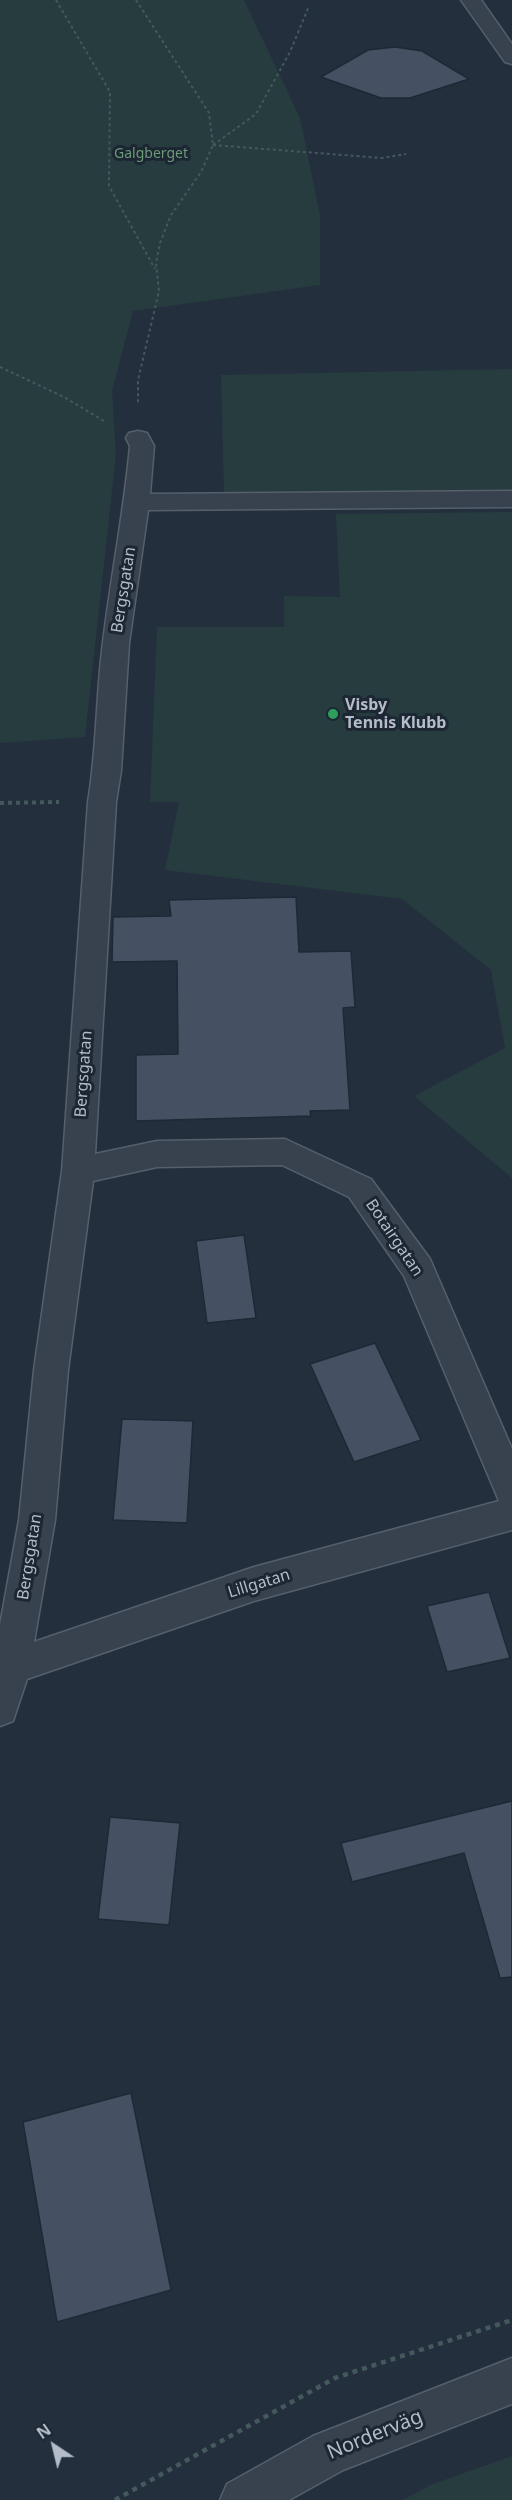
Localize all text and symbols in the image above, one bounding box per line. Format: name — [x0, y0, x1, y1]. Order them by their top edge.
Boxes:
park label: Galgberget — [114, 146, 188, 162]
street label: Bergsgatan — [108, 546, 140, 634]
place label: Visby Tennis Klubb — [345, 695, 446, 733]
marker: Visby Tennis Klubb — [326, 707, 340, 721]
street label: Bergsgatan — [71, 1030, 97, 1118]
street label: Botairgatan — [361, 1196, 427, 1280]
street label: Bergsgatan — [14, 1513, 46, 1601]
street label: Lillgatan — [225, 1565, 293, 1603]
street label: Norderväg — [324, 2405, 426, 2465]
north arrow — [24, 2416, 84, 2476]
text: N — [32, 2419, 55, 2444]

